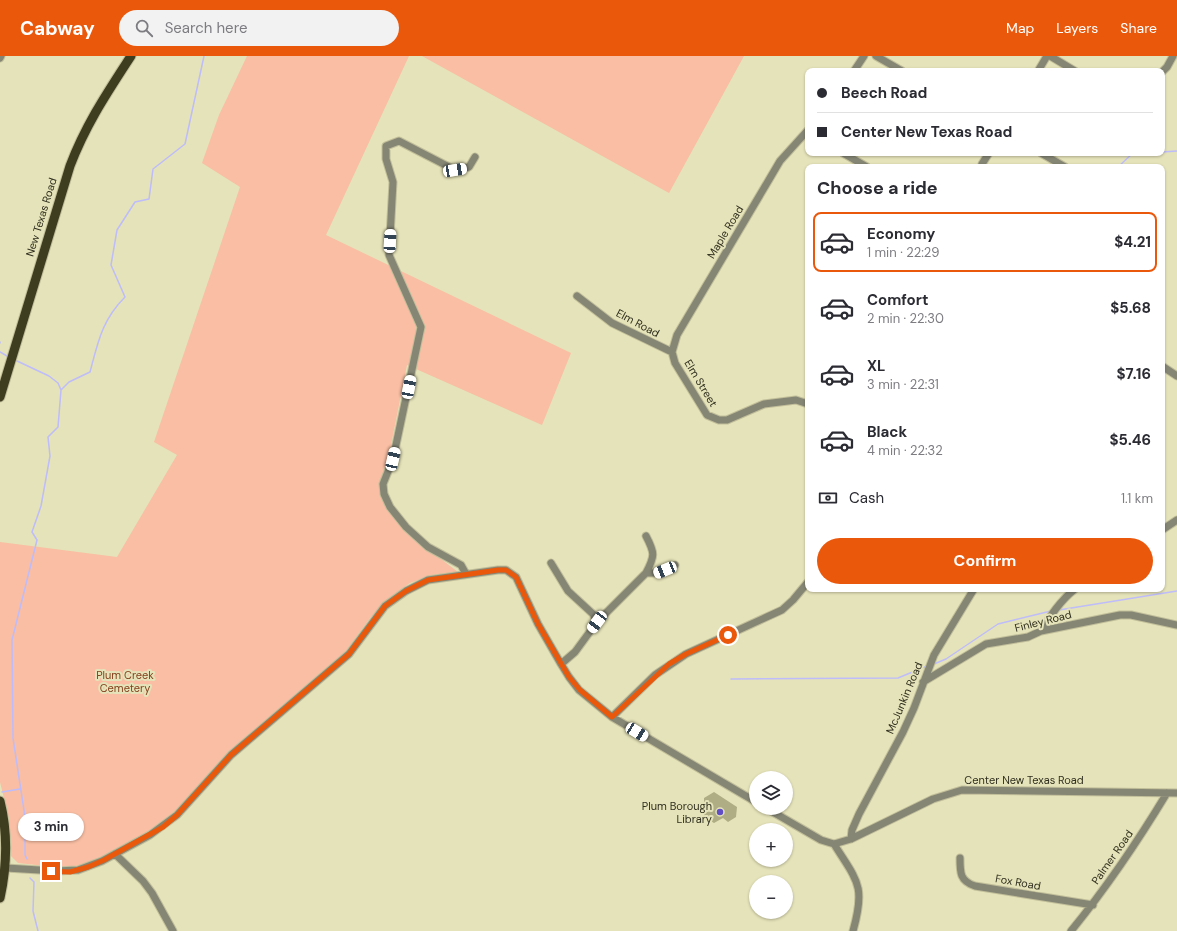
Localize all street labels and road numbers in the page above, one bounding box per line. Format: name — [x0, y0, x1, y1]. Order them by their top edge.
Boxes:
street label: New Texas Road — [22, 176, 60, 258]
street label: Maple Road — [704, 203, 746, 261]
street label: Elm Road — [614, 306, 662, 340]
street label: Elm Street — [681, 357, 721, 409]
street label: Finley Road — [1013, 607, 1073, 635]
street label: McJunkin Road — [883, 660, 925, 736]
street label: Center New Texas Road — [964, 773, 1084, 787]
street label: Palmer Road — [1088, 827, 1136, 887]
street label: Fox Road — [994, 871, 1042, 893]

